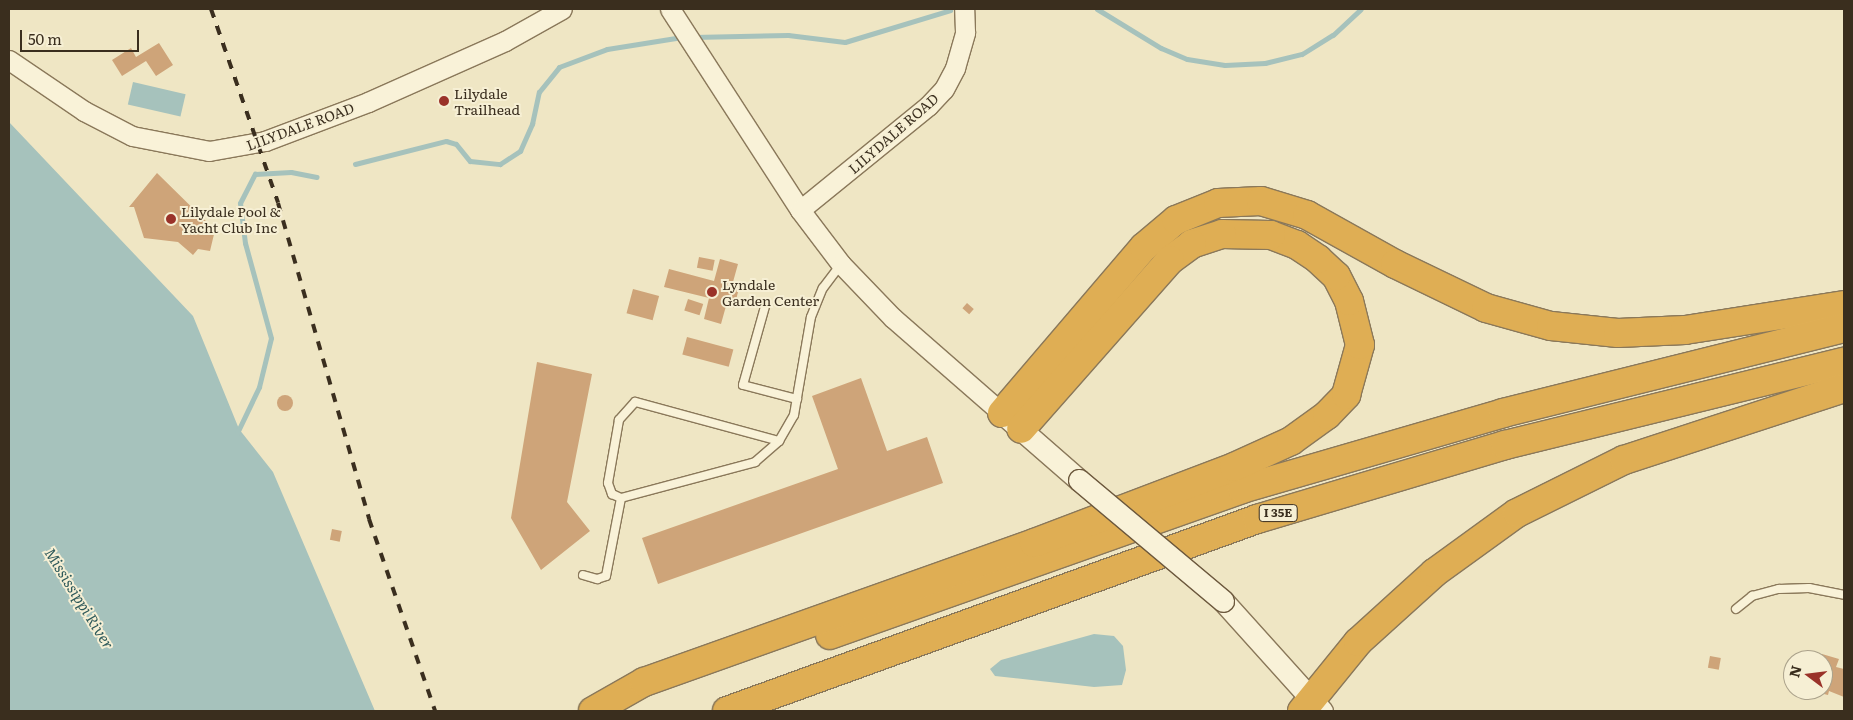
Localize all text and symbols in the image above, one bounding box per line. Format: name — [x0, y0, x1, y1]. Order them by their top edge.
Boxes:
scale bar — [22, 20, 141, 52]
text: 50 m — [28, 27, 62, 50]
place label: Lilydale Trailhead — [454, 85, 520, 118]
street label: LILYDALE ROAD — [845, 89, 941, 177]
marker: Lilydale Trailhead — [438, 95, 450, 107]
street label: LILYDALE ROAD — [244, 99, 356, 153]
place label: Lilydale Pool & Yacht Club Inc — [181, 203, 281, 236]
marker: Lilydale Pool & Yacht Club Inc — [165, 213, 177, 225]
place label: Lyndale Garden Center — [722, 276, 819, 308]
marker: Lyndale Garden Center — [706, 286, 718, 298]
road number: I 35E — [1258, 503, 1298, 522]
water label: Mississippi River — [42, 544, 118, 652]
north arrow — [1783, 650, 1833, 700]
text: N — [1783, 663, 1806, 680]

